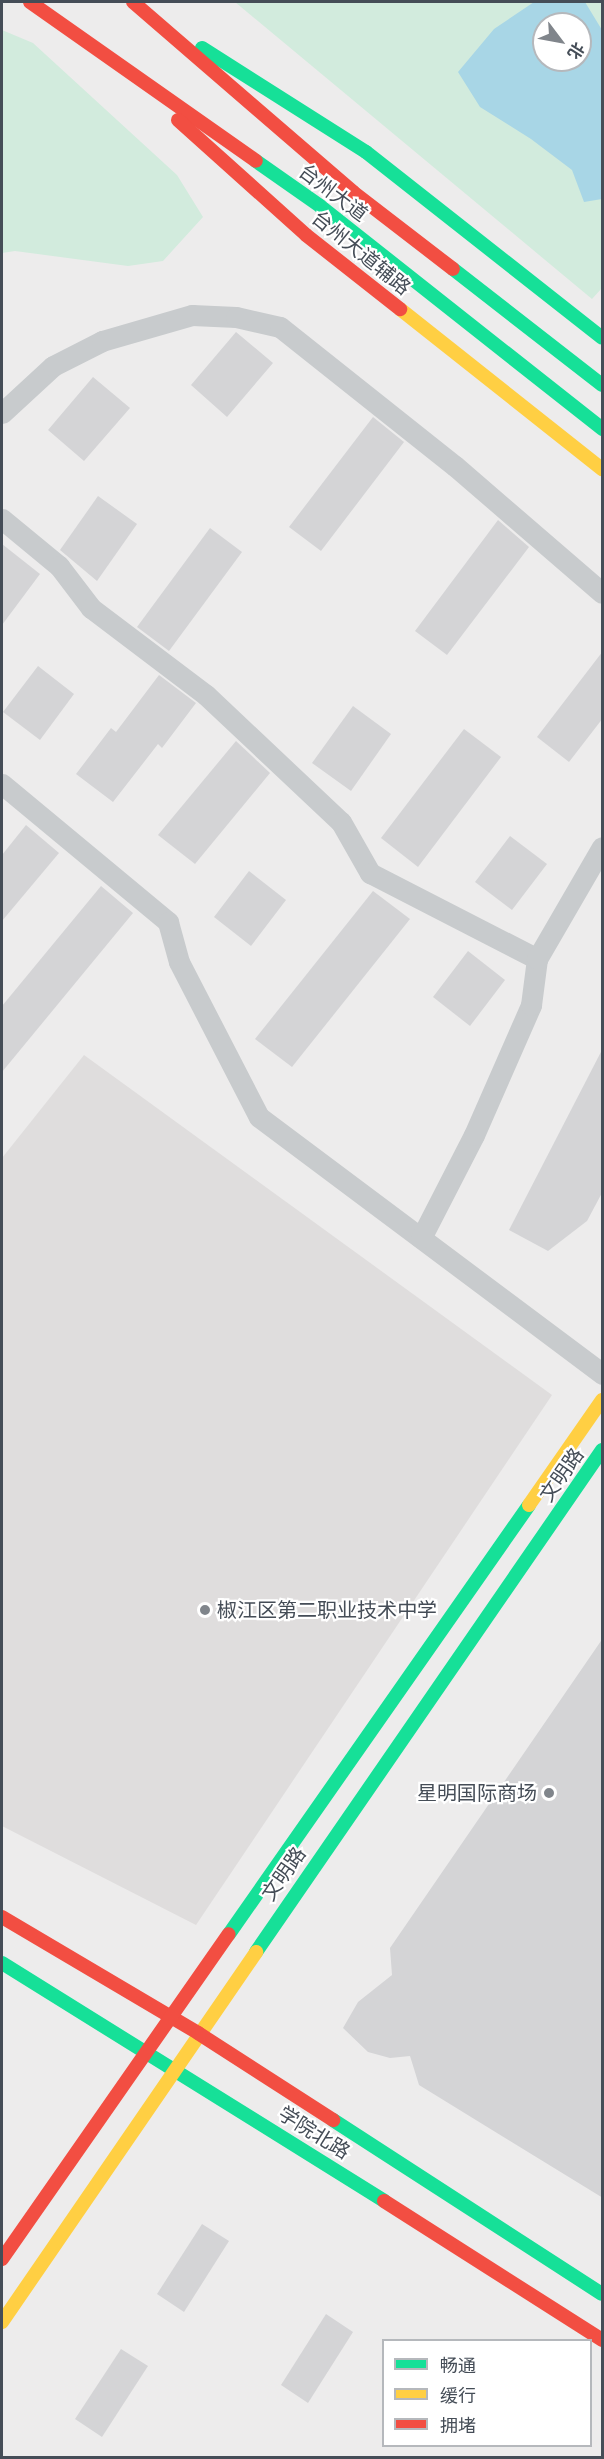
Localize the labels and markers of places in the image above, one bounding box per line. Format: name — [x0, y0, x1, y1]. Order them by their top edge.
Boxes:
place label: 椒江区第二职业技术中学 — [217, 1598, 437, 1622]
marker: 椒江区第二职业技术中学 — [198, 1603, 212, 1617]
place label: 星明国际商场 — [417, 1781, 537, 1805]
marker: 星明国际商场 — [542, 1786, 556, 1800]

